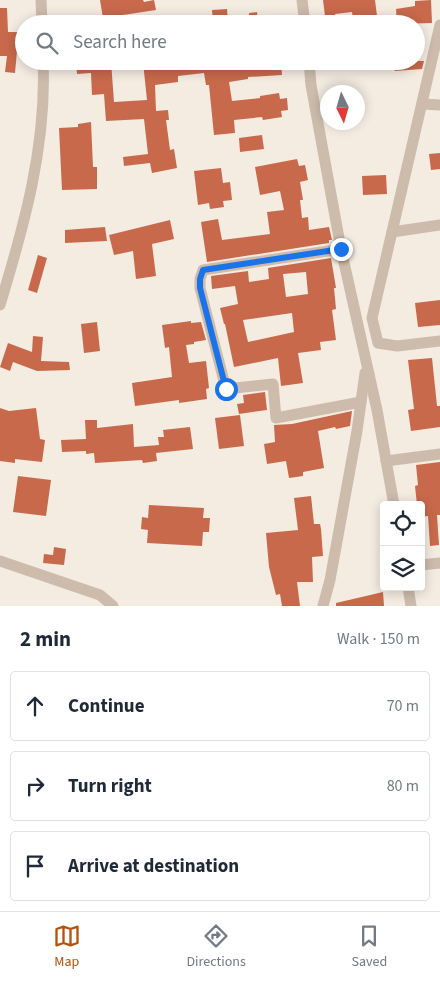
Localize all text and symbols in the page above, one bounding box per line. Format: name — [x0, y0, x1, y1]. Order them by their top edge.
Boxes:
search box — [15, 15, 425, 70]
icon: search — [33, 29, 61, 57]
text: Search here — [73, 29, 167, 56]
north arrow — [320, 85, 365, 130]
route end — [330, 238, 353, 261]
route start — [215, 378, 238, 401]
map controls — [380, 501, 425, 591]
button: locate — [380, 501, 425, 546]
button: layers — [380, 546, 425, 591]
text: 2 min — [20, 624, 71, 654]
text: Walk · 150 m — [337, 628, 420, 650]
icon: ahead — [21, 692, 49, 720]
text: Continue — [68, 693, 145, 720]
text: 70 m — [387, 695, 419, 717]
icon: right — [21, 772, 49, 800]
text: Turn right — [68, 773, 152, 800]
text: 80 m — [387, 775, 419, 797]
icon: arrive — [21, 852, 49, 880]
text: Arrive at destination — [68, 853, 239, 880]
tab: Map — [53, 922, 81, 972]
tab: Directions — [187, 922, 246, 972]
tab: Saved — [351, 922, 387, 972]

